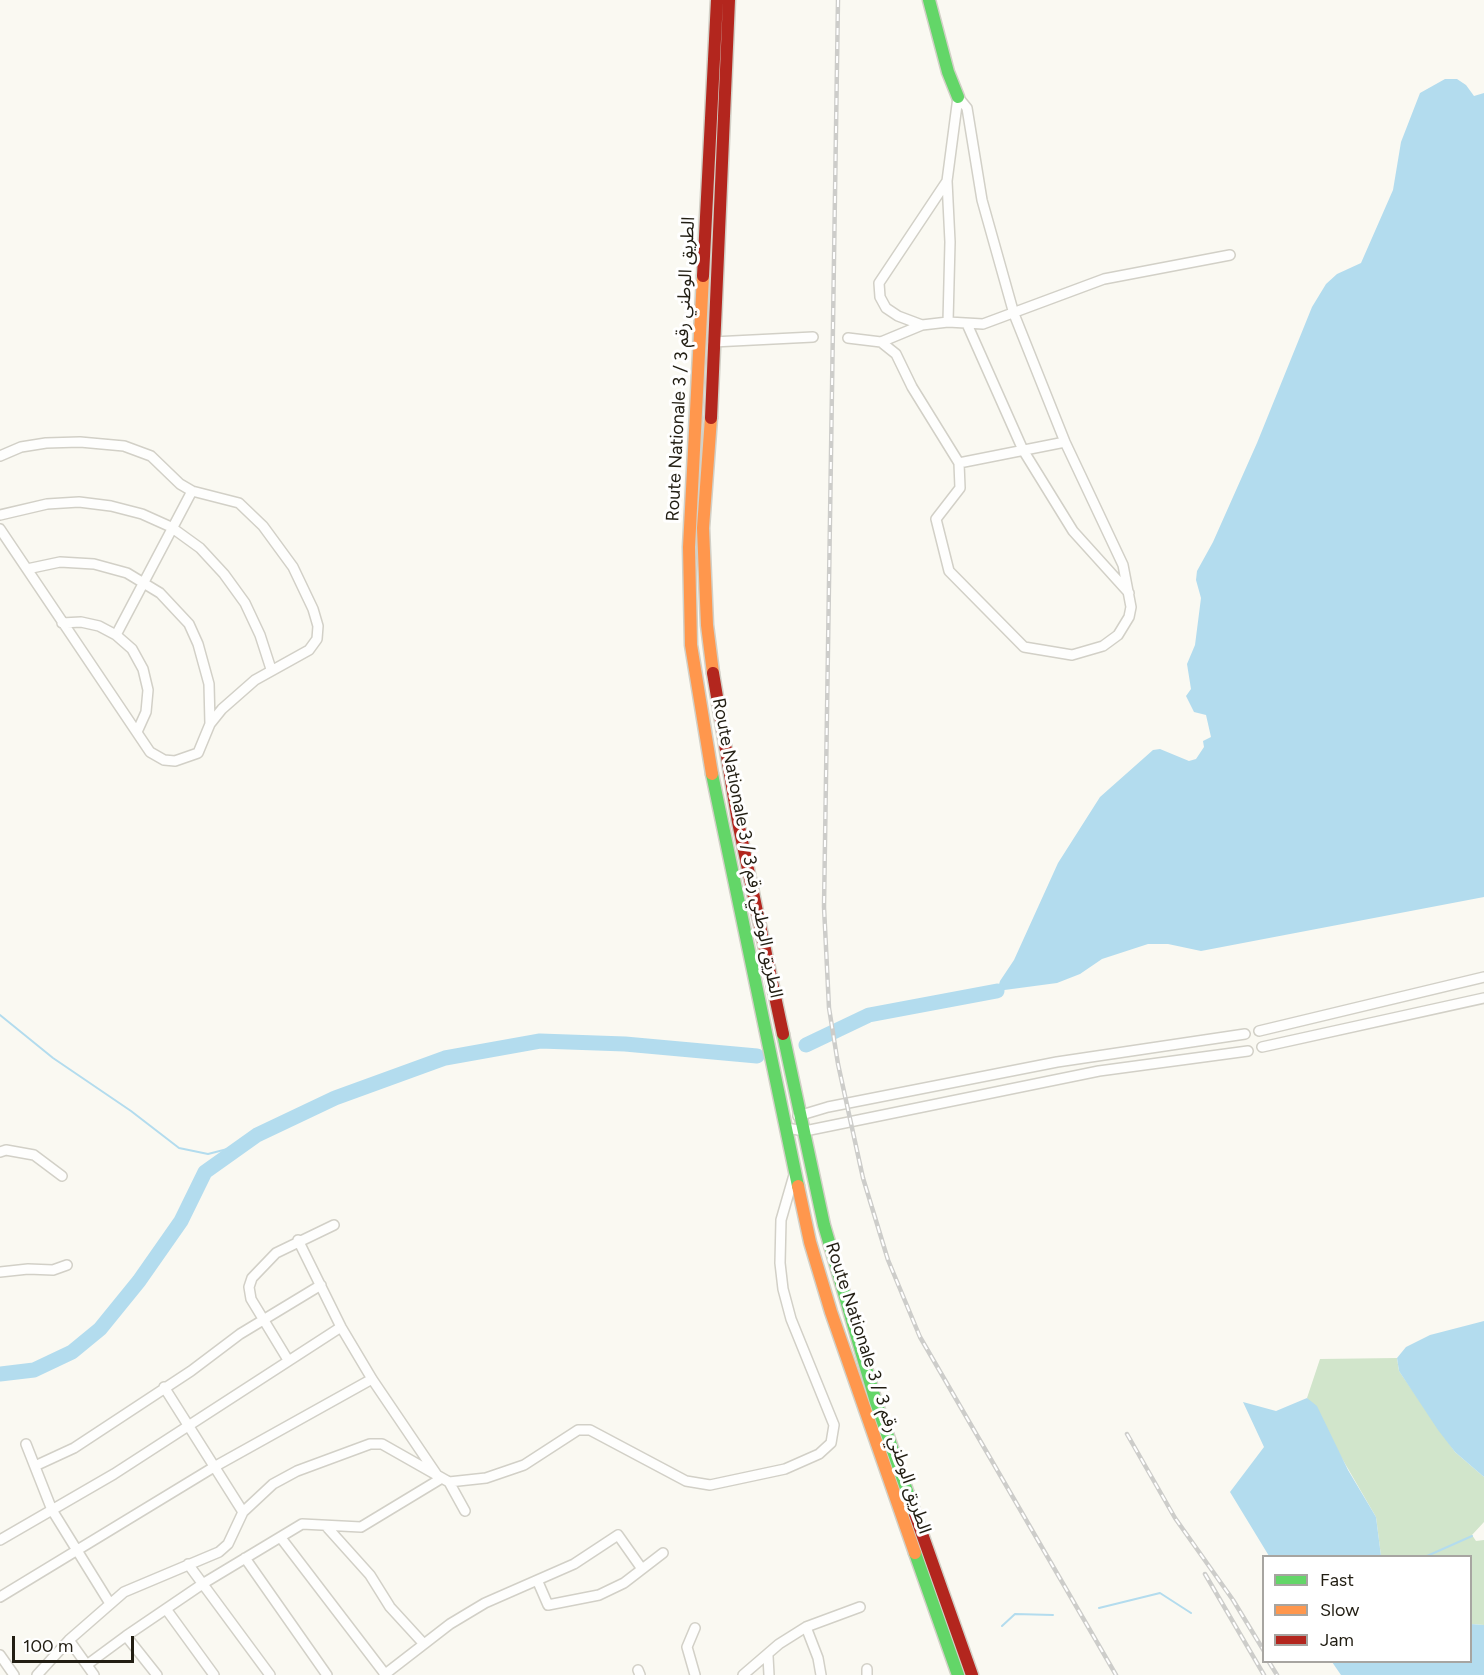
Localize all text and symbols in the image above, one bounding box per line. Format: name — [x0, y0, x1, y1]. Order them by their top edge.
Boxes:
street label: Route Nationale 3 / الطريق الوطني رقم 3 — [662, 216, 700, 522]
street label: Route Nationale 3 / الطريق الوطني رقم 3 — [707, 696, 787, 1000]
street label: Route Nationale 3 / الطريق الوطني رقم 3 — [821, 1240, 935, 1536]
legend — [1262, 1555, 1472, 1663]
text: Fast — [1320, 1569, 1354, 1591]
text: Slow — [1320, 1599, 1359, 1621]
scale bar — [15, 1624, 136, 1662]
text: Jam — [1320, 1629, 1354, 1651]
text: 100 m — [23, 1635, 73, 1657]

